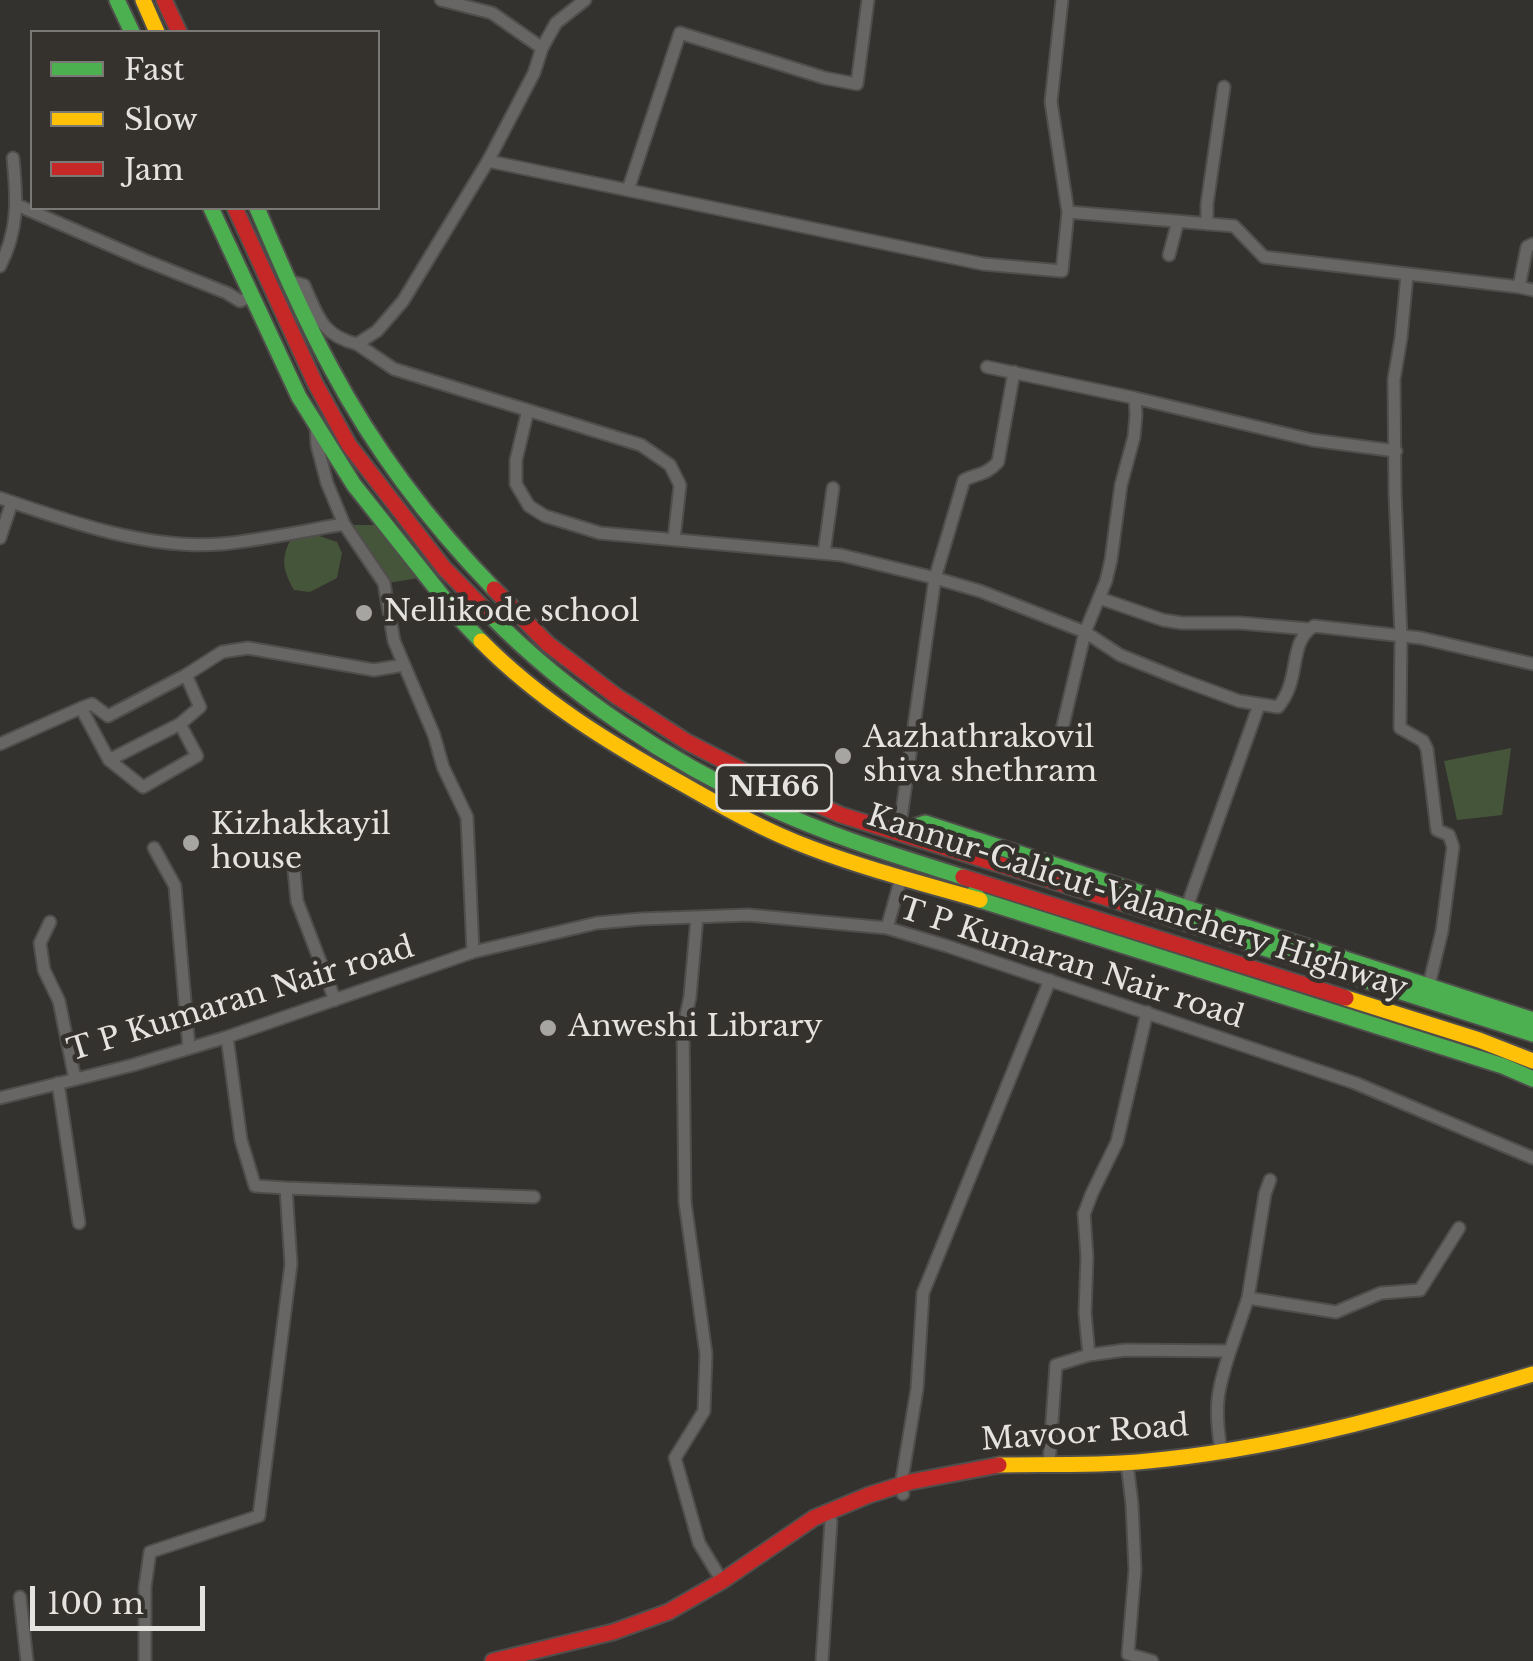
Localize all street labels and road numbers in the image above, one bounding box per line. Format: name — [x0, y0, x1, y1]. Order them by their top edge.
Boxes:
road number: NH66 — [716, 765, 832, 811]
street label: Kannur-Calicut-Valanchery Highway — [862, 798, 1412, 1008]
street label: T P Kumaran Nair road — [894, 891, 1248, 1037]
street label: T P Kumaran Nair road — [63, 930, 419, 1070]
street label: Mavoor Road — [980, 1409, 1190, 1459]

